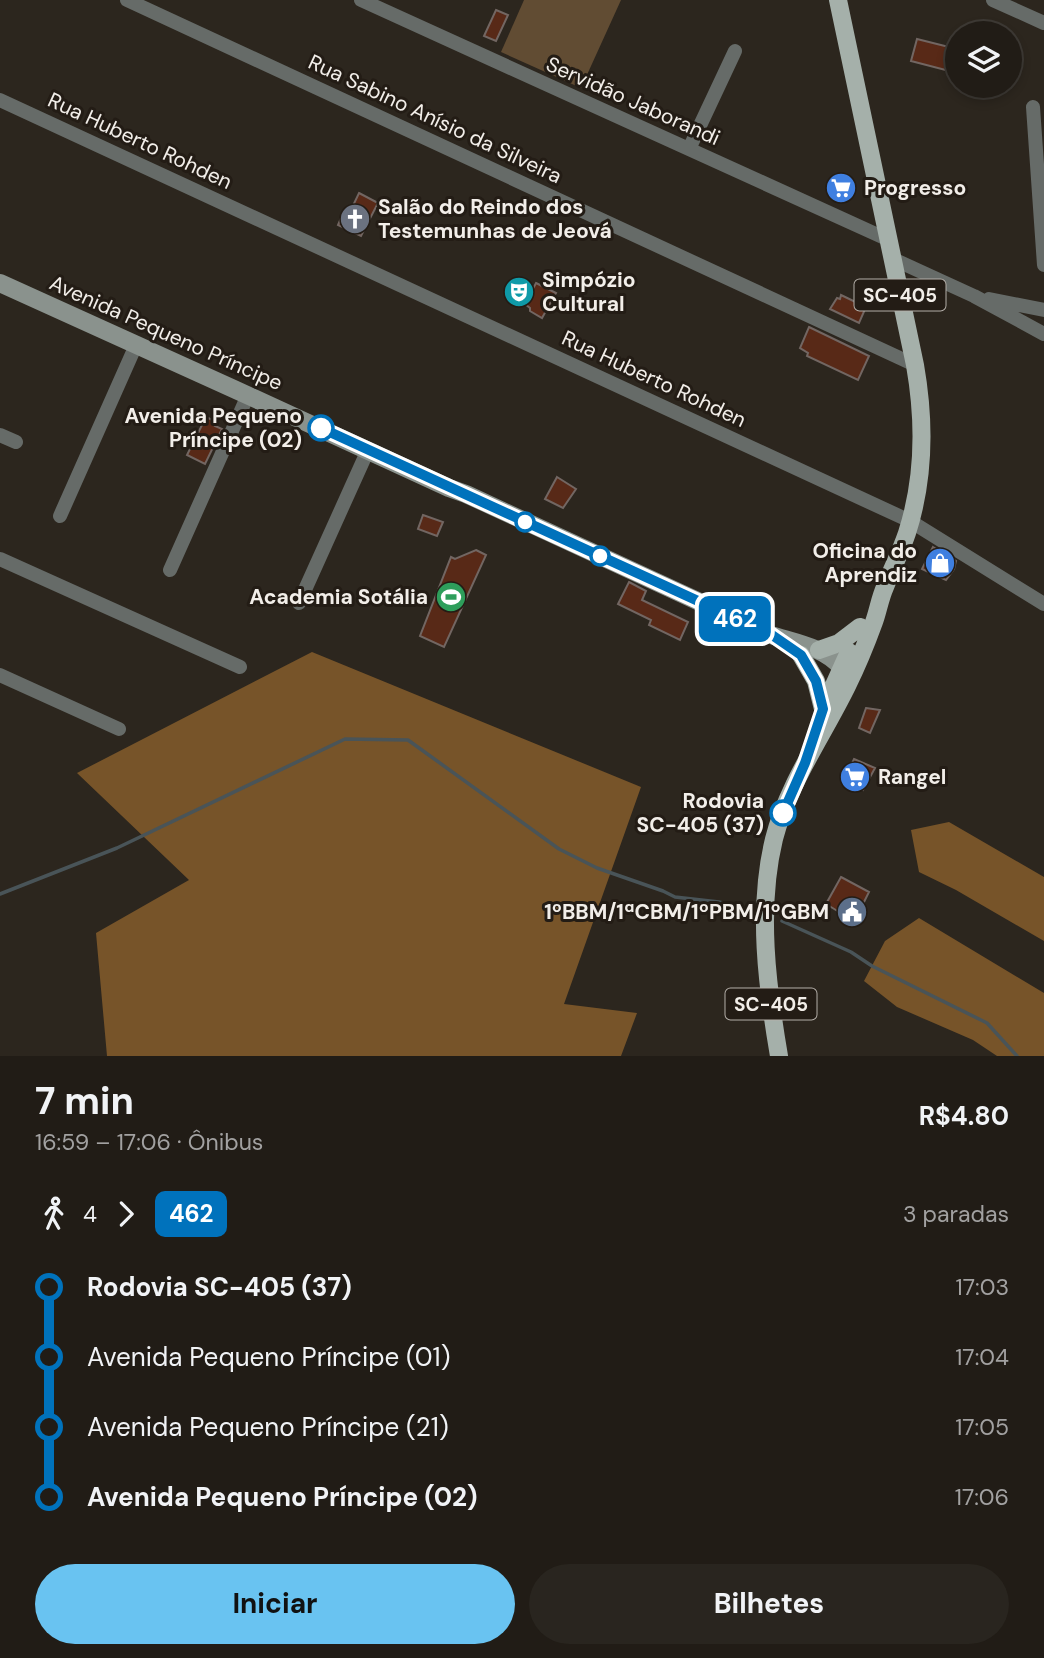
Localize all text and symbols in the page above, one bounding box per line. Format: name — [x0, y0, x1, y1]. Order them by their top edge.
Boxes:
map controls — [945, 21, 1022, 98]
button: layers — [945, 21, 1022, 98]
street label: Rua Sabino Anísio da Silveira — [304, 48, 566, 190]
street label: Servidão Jaborandi — [542, 50, 724, 152]
street label: Rua Huberto Rohden — [43, 86, 237, 196]
supermarket icon: Progresso — [824, 171, 858, 205]
place label: Progresso — [864, 174, 966, 202]
place label: Salão do Reindo dos Testemunhas de Jeová — [378, 193, 612, 245]
church icon: Salão do Reindo dos Testemunhas de Jeová — [338, 202, 372, 236]
place label: Simpózio Cultural — [542, 266, 636, 318]
street label: Avenida Pequeno Príncipe — [45, 269, 287, 397]
theatre icon: Simpózio Cultural — [502, 275, 536, 309]
road number: SC-405 — [855, 280, 946, 310]
street label: Rua Huberto Rohden — [557, 324, 751, 434]
place label: Avenida Pequeno Príncipe (02) — [124, 402, 302, 454]
marker: Avenida Pequeno Príncipe (02) — [308, 415, 334, 441]
unlabelled marker — [515, 512, 535, 532]
place label: Oficina do Aprendiz — [812, 537, 917, 589]
unlabelled marker — [590, 546, 610, 566]
shop icon: Oficina do Aprendiz — [923, 546, 957, 580]
sports icon: Academia Sotália — [434, 580, 468, 614]
place label: Academia Sotália — [249, 583, 428, 611]
line badge: 462 — [695, 596, 775, 642]
text: 462 — [713, 603, 757, 634]
supermarket icon: Rangel — [838, 760, 872, 794]
place label: Rangel — [878, 763, 946, 791]
place label: Rodovia SC-405 (37) — [636, 787, 764, 839]
marker: Rodovia SC-405 (37) — [770, 800, 796, 826]
public building icon: 1ºBBM/1ªCBM/1ºPBM/1ºGBM — [835, 895, 869, 929]
place label: 1ºBBM/1ªCBM/1ºPBM/1ºGBM — [544, 898, 829, 926]
road number: SC-405 — [726, 988, 816, 1020]
text: 7 min — [35, 1076, 134, 1126]
text: R$4.80 — [919, 1099, 1009, 1133]
text: 16:59 – 17:06 · Ônibus — [35, 1127, 263, 1157]
icon: walk — [35, 1195, 73, 1233]
icon: forward — [107, 1195, 145, 1233]
text: 462 — [169, 1198, 213, 1229]
text: 4 — [83, 1199, 97, 1229]
text: 3 paradas — [903, 1199, 1009, 1229]
text: Rodovia SC-405 (37) — [87, 1270, 352, 1304]
text: 17:03 — [956, 1272, 1009, 1302]
text: Avenida Pequeno Príncipe (01) — [87, 1340, 450, 1374]
text: 17:04 — [955, 1342, 1009, 1372]
text: Avenida Pequeno Príncipe (21) — [87, 1410, 449, 1444]
text: 17:05 — [955, 1412, 1009, 1442]
text: Avenida Pequeno Príncipe (02) — [87, 1480, 478, 1514]
text: 17:06 — [955, 1482, 1009, 1512]
button: Iniciar — [35, 1564, 515, 1644]
button: Bilhetes — [529, 1564, 1009, 1644]

